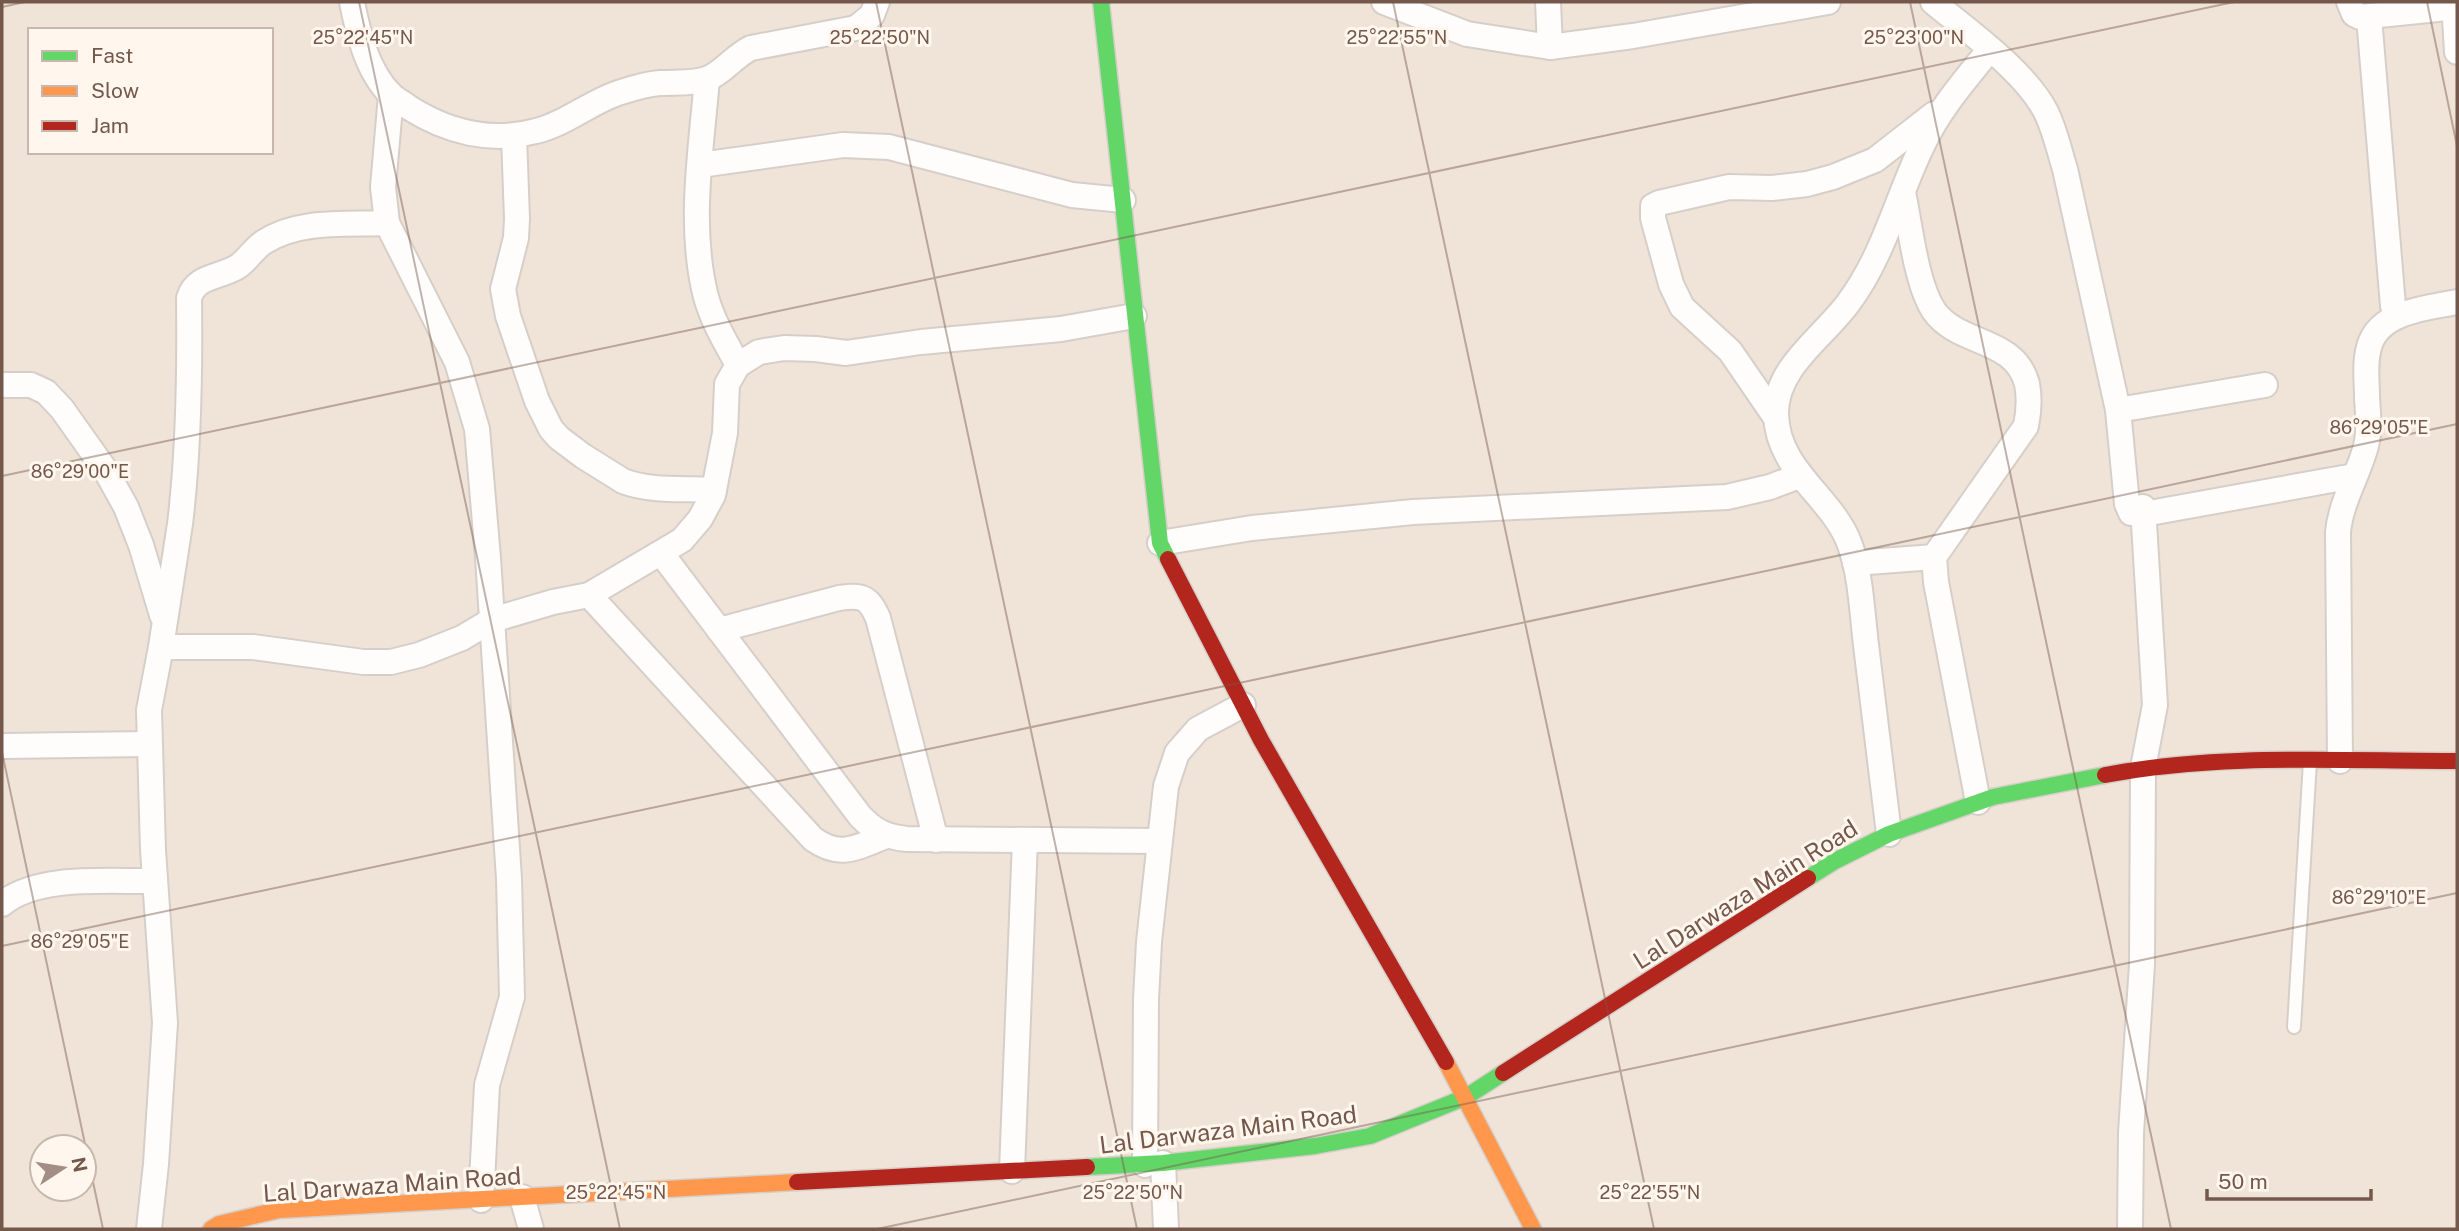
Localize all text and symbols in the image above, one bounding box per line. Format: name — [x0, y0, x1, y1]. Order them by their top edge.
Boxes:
text: 25°22'45"N — [313, 27, 413, 48]
text: 25°22'50"N — [830, 27, 930, 48]
text: 25°22'55"N — [1347, 27, 1447, 48]
text: 25°23'00"N — [1864, 27, 1964, 48]
legend — [28, 28, 273, 154]
text: Fast — [91, 43, 133, 68]
text: Slow — [91, 78, 139, 103]
text: Jam — [91, 113, 129, 138]
text: 86°29'05"E — [2330, 417, 2428, 438]
text: 86°29'00"E — [31, 461, 129, 482]
street label: Lal Darwaza Main Road — [1628, 814, 1862, 974]
text: 86°29'10"E — [2332, 887, 2426, 908]
text: 86°29'05"E — [31, 931, 129, 952]
street label: Lal Darwaza Main Road — [1098, 1099, 1358, 1159]
north arrow — [28, 1133, 98, 1203]
text: N — [67, 1155, 92, 1174]
scale bar — [2207, 1158, 2372, 1202]
street label: Lal Darwaza Main Road — [262, 1161, 522, 1207]
text: 50 m — [2218, 1169, 2268, 1194]
text: 25°22'45"N — [566, 1182, 666, 1203]
text: 25°22'50"N — [1083, 1182, 1183, 1203]
text: 25°22'55"N — [1600, 1182, 1700, 1203]

